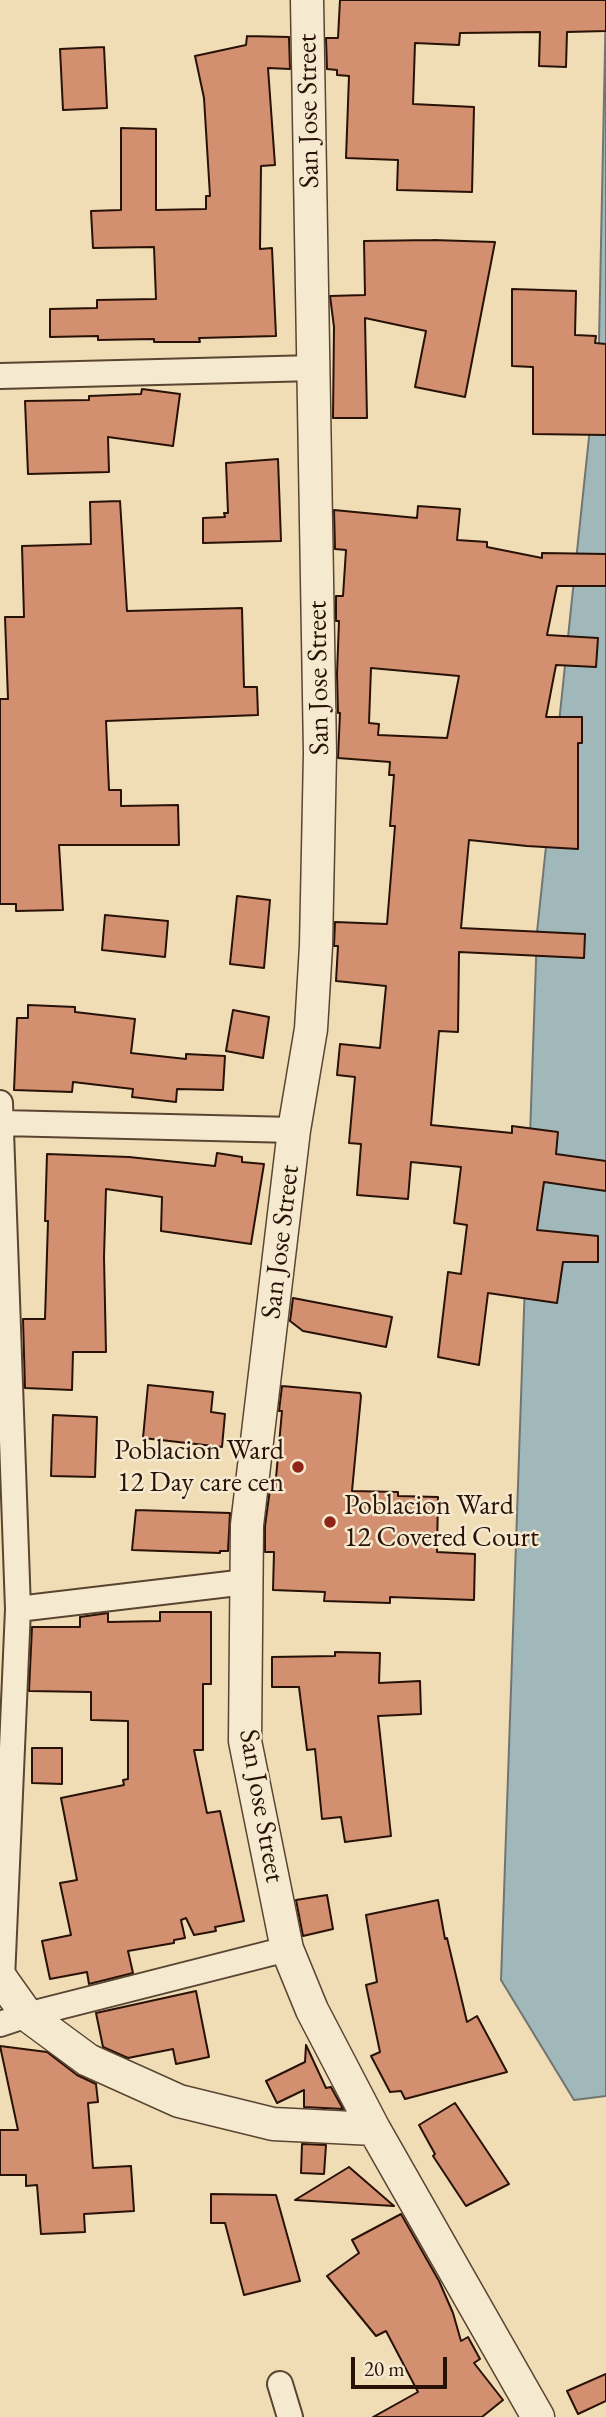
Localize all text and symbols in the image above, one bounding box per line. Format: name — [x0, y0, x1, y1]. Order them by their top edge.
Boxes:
street label: San Jose Street — [291, 33, 327, 189]
street label: San Jose Street — [301, 600, 337, 756]
street label: San Jose Street — [255, 1163, 307, 1321]
place label: Poblacion Ward 12 Day care cen — [114, 1434, 284, 1500]
marker: Poblacion Ward 12 Day care cen — [290, 1459, 306, 1475]
place label: Poblacion Ward 12 Covered Court — [344, 1489, 539, 1555]
marker: Poblacion Ward 12 Covered Court — [322, 1514, 338, 1530]
street label: San Jose Street — [231, 1727, 291, 1885]
scale bar — [354, 2344, 450, 2388]
text: 20 m — [364, 2355, 405, 2382]

